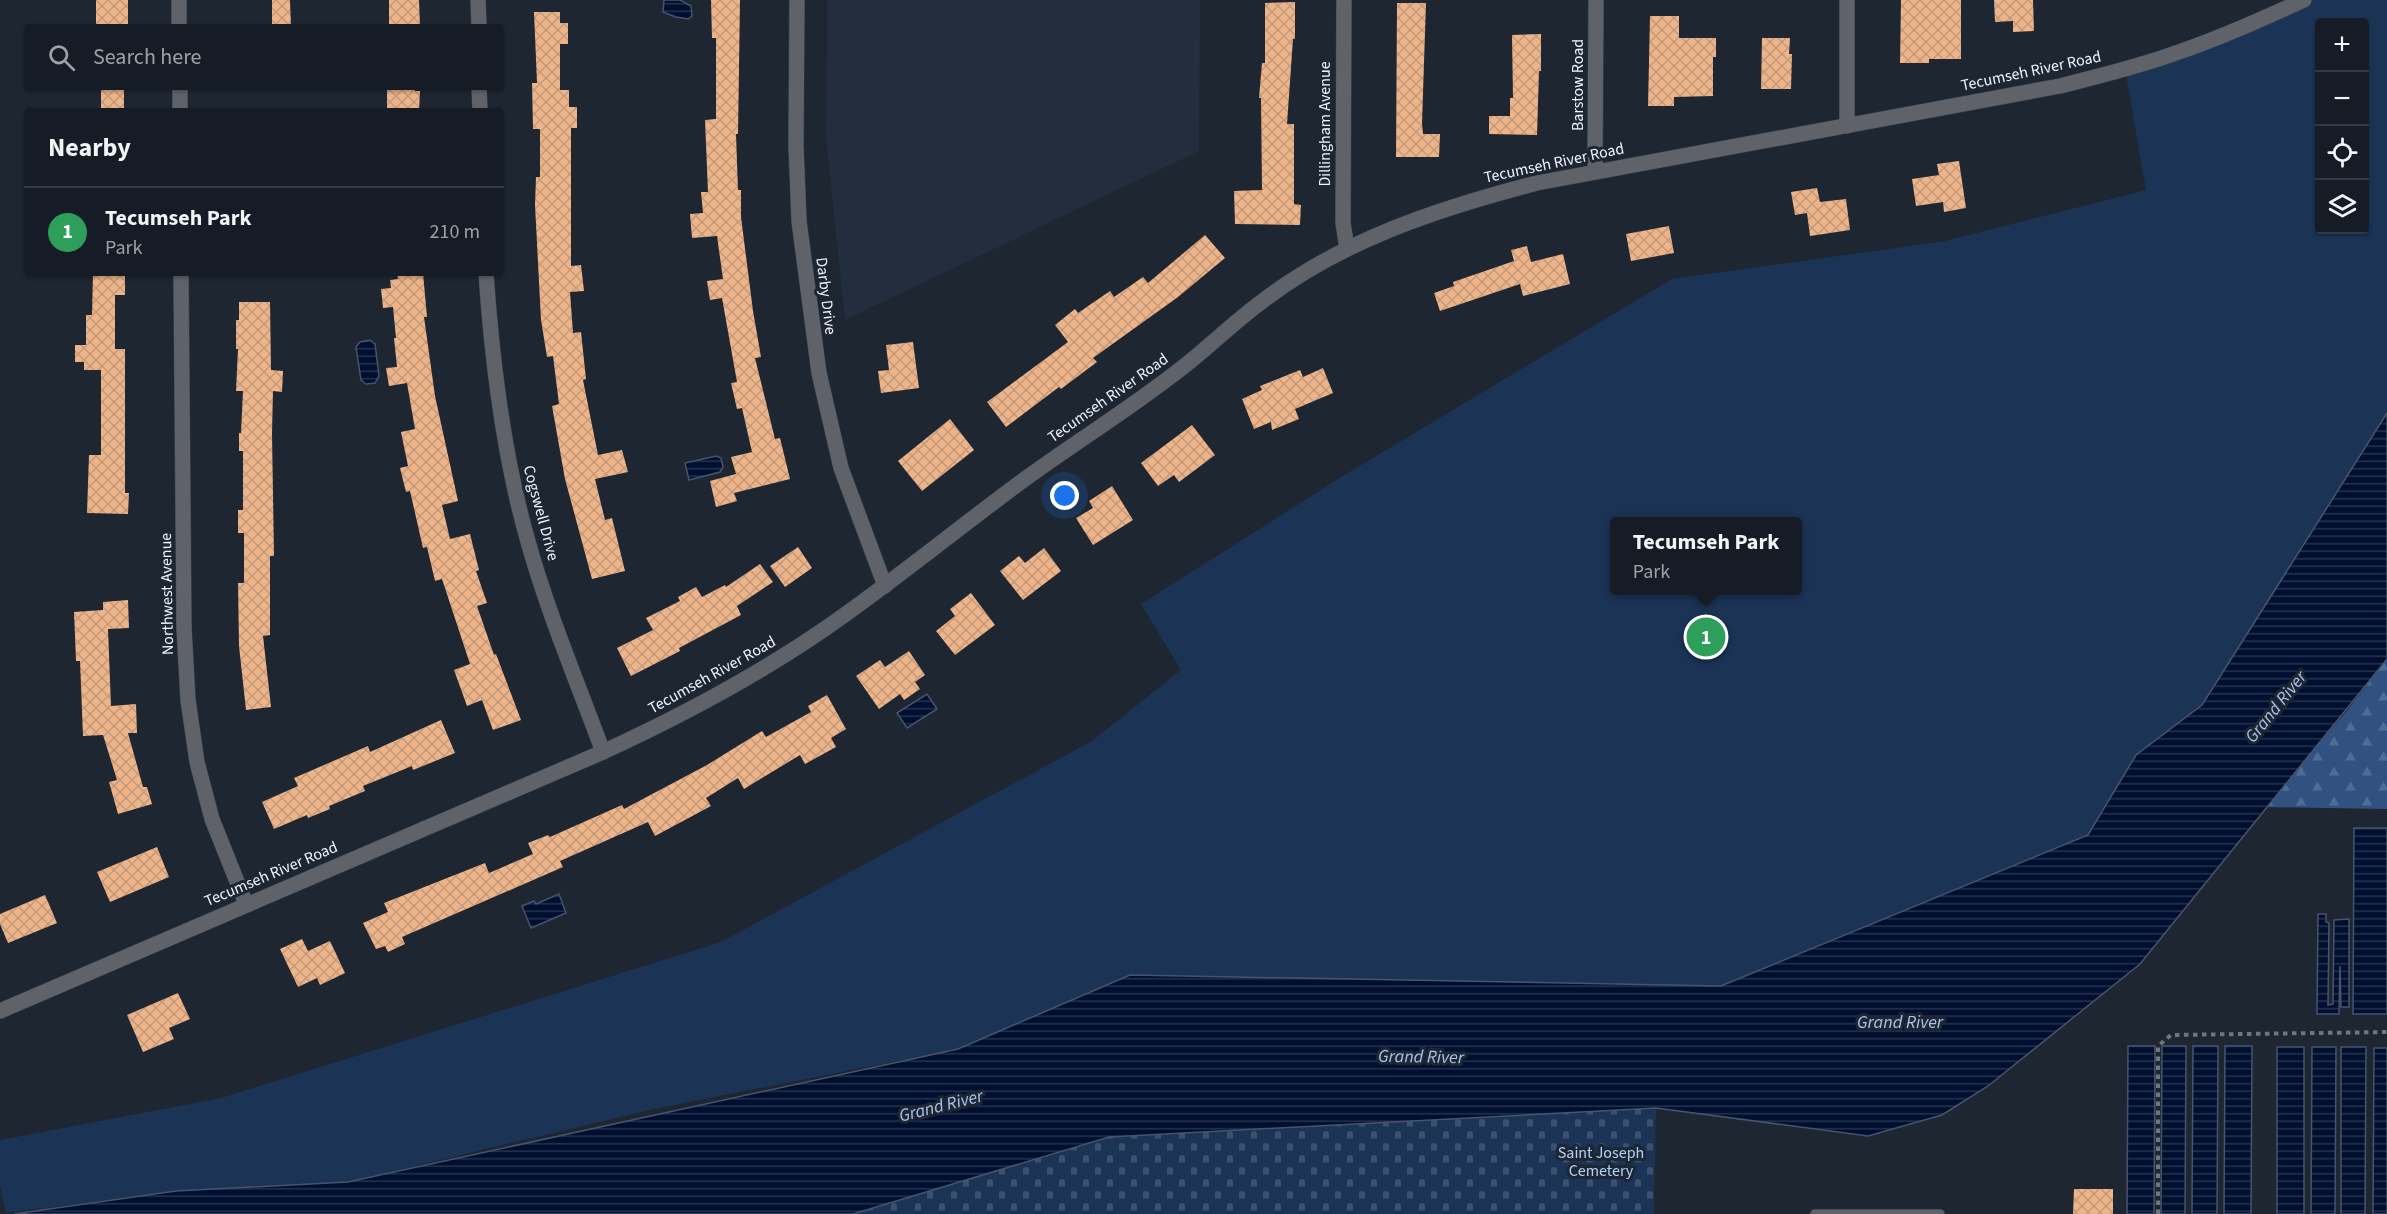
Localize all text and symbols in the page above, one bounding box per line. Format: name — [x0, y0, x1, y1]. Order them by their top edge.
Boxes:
map controls — [2315, 18, 2369, 234]
button: + — [2315, 18, 2369, 72]
search box — [24, 24, 504, 90]
street label: Barstow Road — [1567, 39, 1589, 131]
icon: search — [45, 41, 78, 74]
text: Search here — [93, 41, 201, 73]
street label: Tecumseh River Road — [1959, 45, 2103, 97]
street label: Dillingham Avenue — [1314, 61, 1336, 187]
button: − — [2315, 72, 2369, 126]
button: locate — [2315, 126, 2369, 180]
text: Nearby — [48, 129, 131, 166]
street label: Tecumseh River Road — [1482, 137, 1626, 189]
button: layers — [2315, 180, 2369, 234]
text: Tecumseh Park — [105, 202, 251, 234]
text: 1 — [62, 218, 73, 246]
text: 210 m — [430, 218, 480, 246]
text: Park — [105, 234, 142, 262]
street label: Darby Drive — [810, 256, 842, 336]
street label: Tecumseh River Road — [1043, 348, 1173, 448]
street label: Cogswell Drive — [518, 463, 564, 563]
your location — [1050, 481, 1079, 510]
popup — [1610, 517, 1802, 595]
text: Tecumseh Park — [1633, 526, 1779, 558]
street label: Northwest Avenue — [155, 533, 179, 655]
text: Park — [1633, 558, 1670, 586]
pin: 1 — [1686, 614, 1726, 660]
street label: Tecumseh River Road — [644, 631, 780, 719]
water label: Grand River — [2239, 665, 2313, 748]
street label: Tecumseh River Road — [201, 836, 341, 912]
water label: Grand River — [1857, 1010, 1944, 1035]
water label: Grand River — [1378, 1044, 1465, 1070]
water label: Grand River — [896, 1083, 987, 1129]
park label: Saint Joseph Cemetery — [1558, 1142, 1644, 1182]

